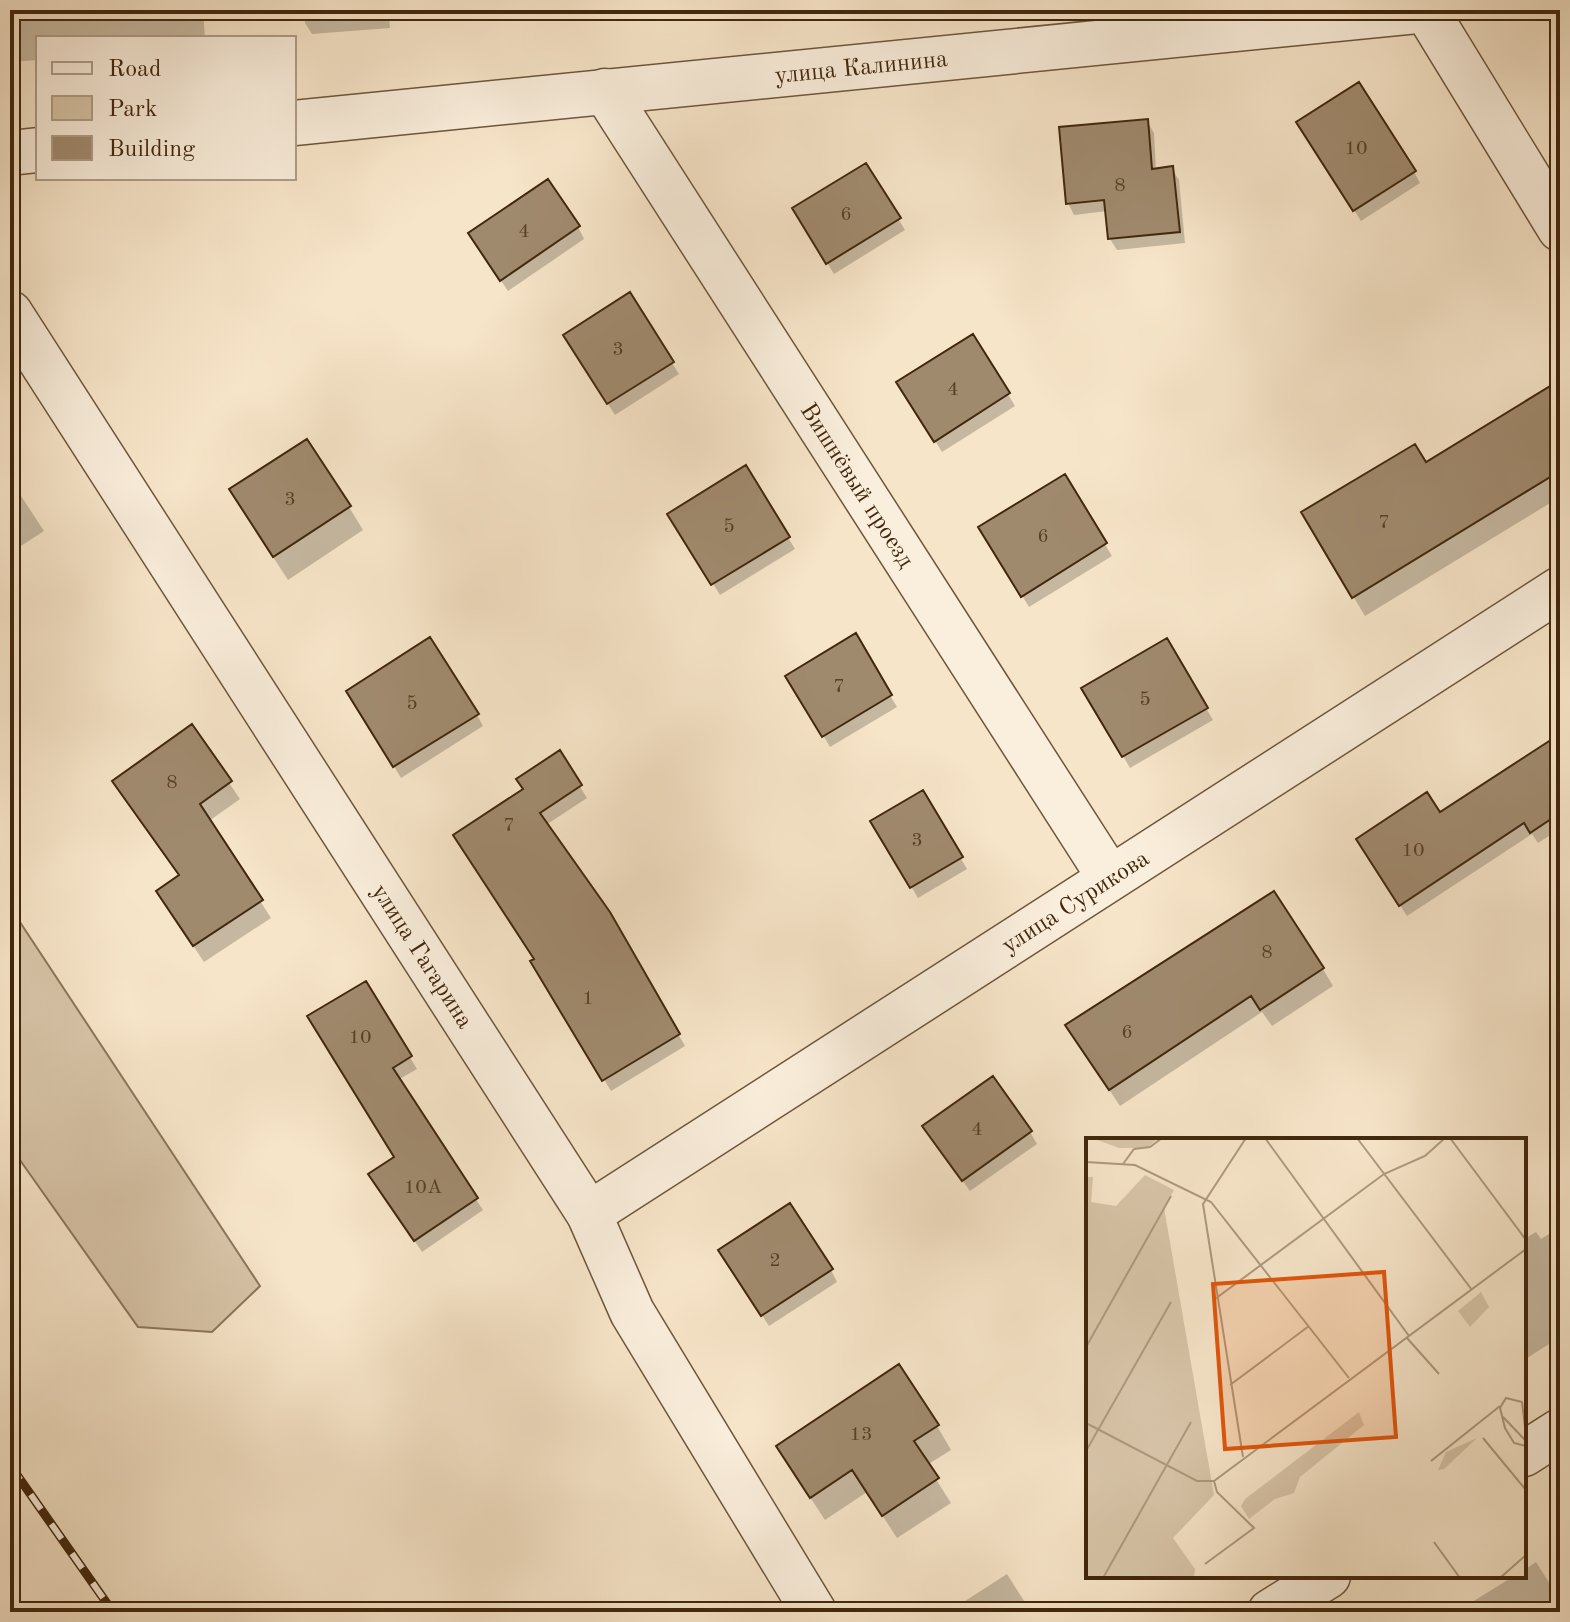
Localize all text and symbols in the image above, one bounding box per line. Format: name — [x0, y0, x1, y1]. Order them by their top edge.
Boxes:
legend — [36, 36, 296, 180]
street label: улица Калинина — [774, 48, 949, 89]
text: Road — [108, 58, 161, 82]
text: Park — [108, 98, 157, 122]
text: Building — [108, 138, 195, 162]
house number: 10 — [1344, 139, 1368, 159]
house number: 8 — [1114, 176, 1126, 196]
house number: 6 — [840, 205, 852, 225]
house number: 4 — [518, 222, 530, 242]
house number: 3 — [612, 340, 624, 360]
house number: 4 — [947, 380, 959, 400]
street label: Вишнёвый проезд — [795, 400, 918, 572]
house number: 3 — [284, 490, 296, 510]
house number: 7 — [1378, 513, 1390, 533]
house number: 5 — [723, 517, 735, 537]
house number: 6 — [1037, 527, 1049, 547]
house number: 7 — [833, 677, 845, 697]
house number: 5 — [1139, 690, 1151, 710]
house number: 5 — [406, 694, 418, 714]
house number: 8 — [166, 773, 178, 793]
house number: 7 — [503, 816, 515, 836]
house number: 3 — [911, 831, 923, 851]
house number: 10 — [1401, 841, 1425, 861]
street label: улица Сурикова — [998, 847, 1154, 959]
street label: улица Гагарина — [366, 880, 476, 1033]
house number: 8 — [1261, 943, 1273, 963]
house number: 1 — [582, 989, 594, 1009]
house number: 6 — [1121, 1023, 1133, 1043]
house number: 10 — [348, 1028, 372, 1048]
house number: 4 — [971, 1120, 983, 1140]
inset map — [1086, 1138, 1526, 1578]
house number: 10А — [404, 1178, 442, 1198]
house number: 2 — [769, 1251, 781, 1271]
house number: 13 — [849, 1425, 873, 1445]

